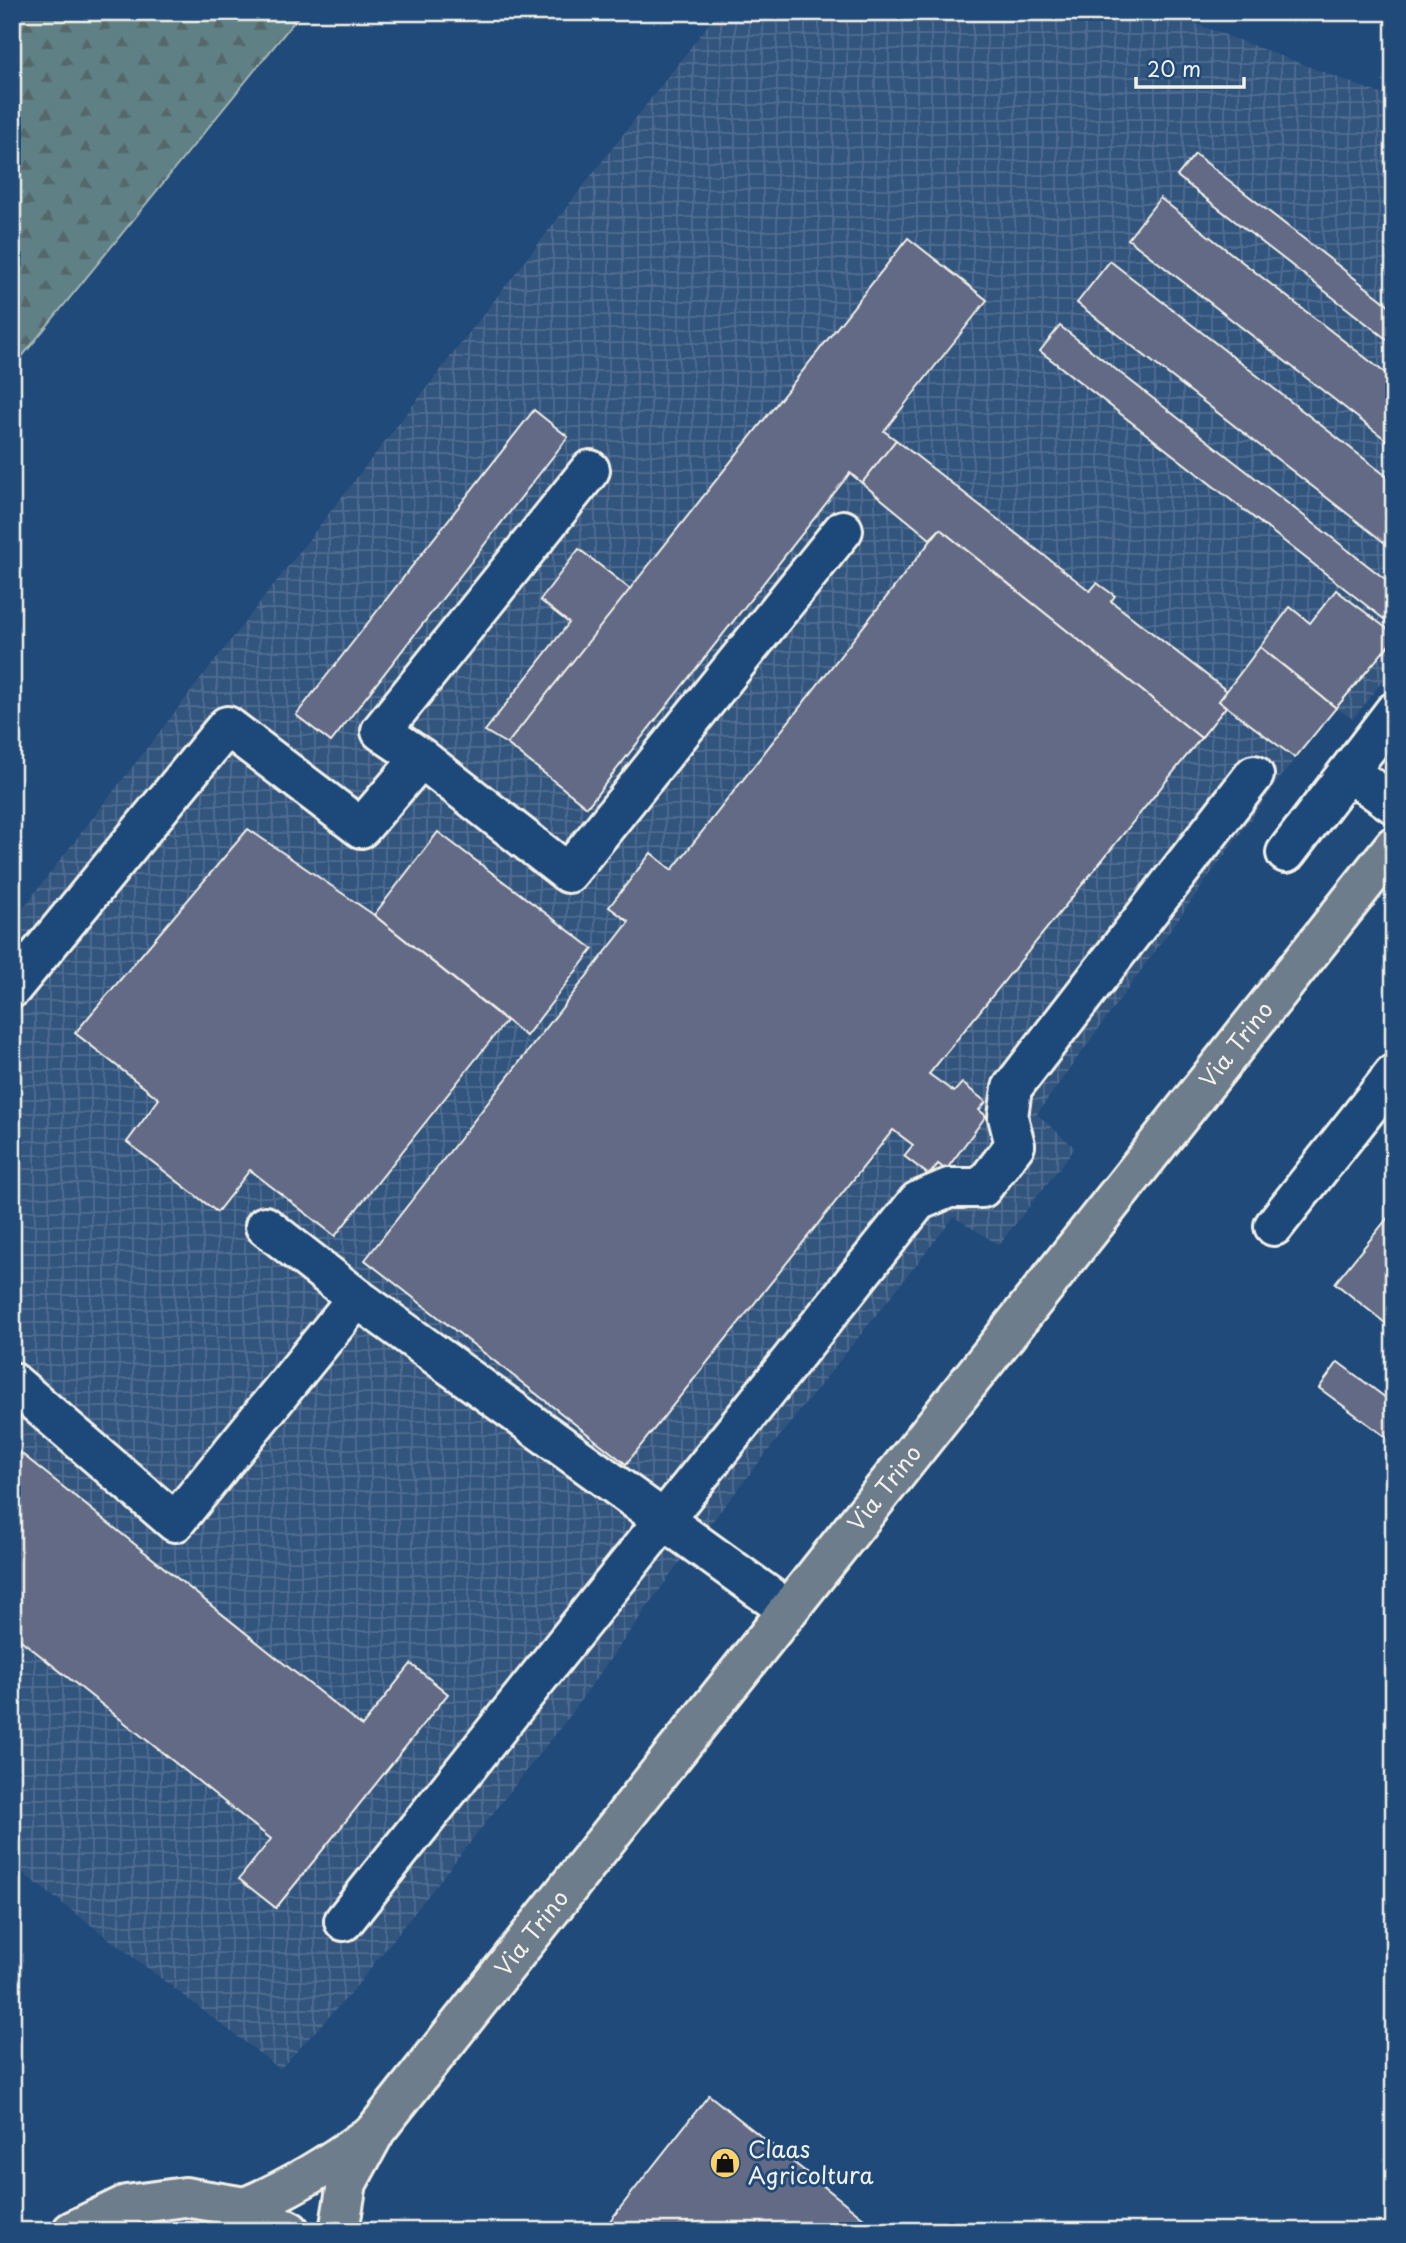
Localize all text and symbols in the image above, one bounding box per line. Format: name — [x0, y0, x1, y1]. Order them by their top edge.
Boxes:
scale bar — [1136, 46, 1245, 90]
text: 20 m — [1147, 52, 1201, 84]
street label: Via Trino — [1190, 993, 1281, 1095]
street label: Via Trino — [838, 1437, 929, 1538]
street label: Via Trino — [485, 1882, 576, 1983]
place label: Claas Agricoltura — [748, 2131, 874, 2192]
shop icon: Claas Agricoltura — [708, 2146, 742, 2180]

